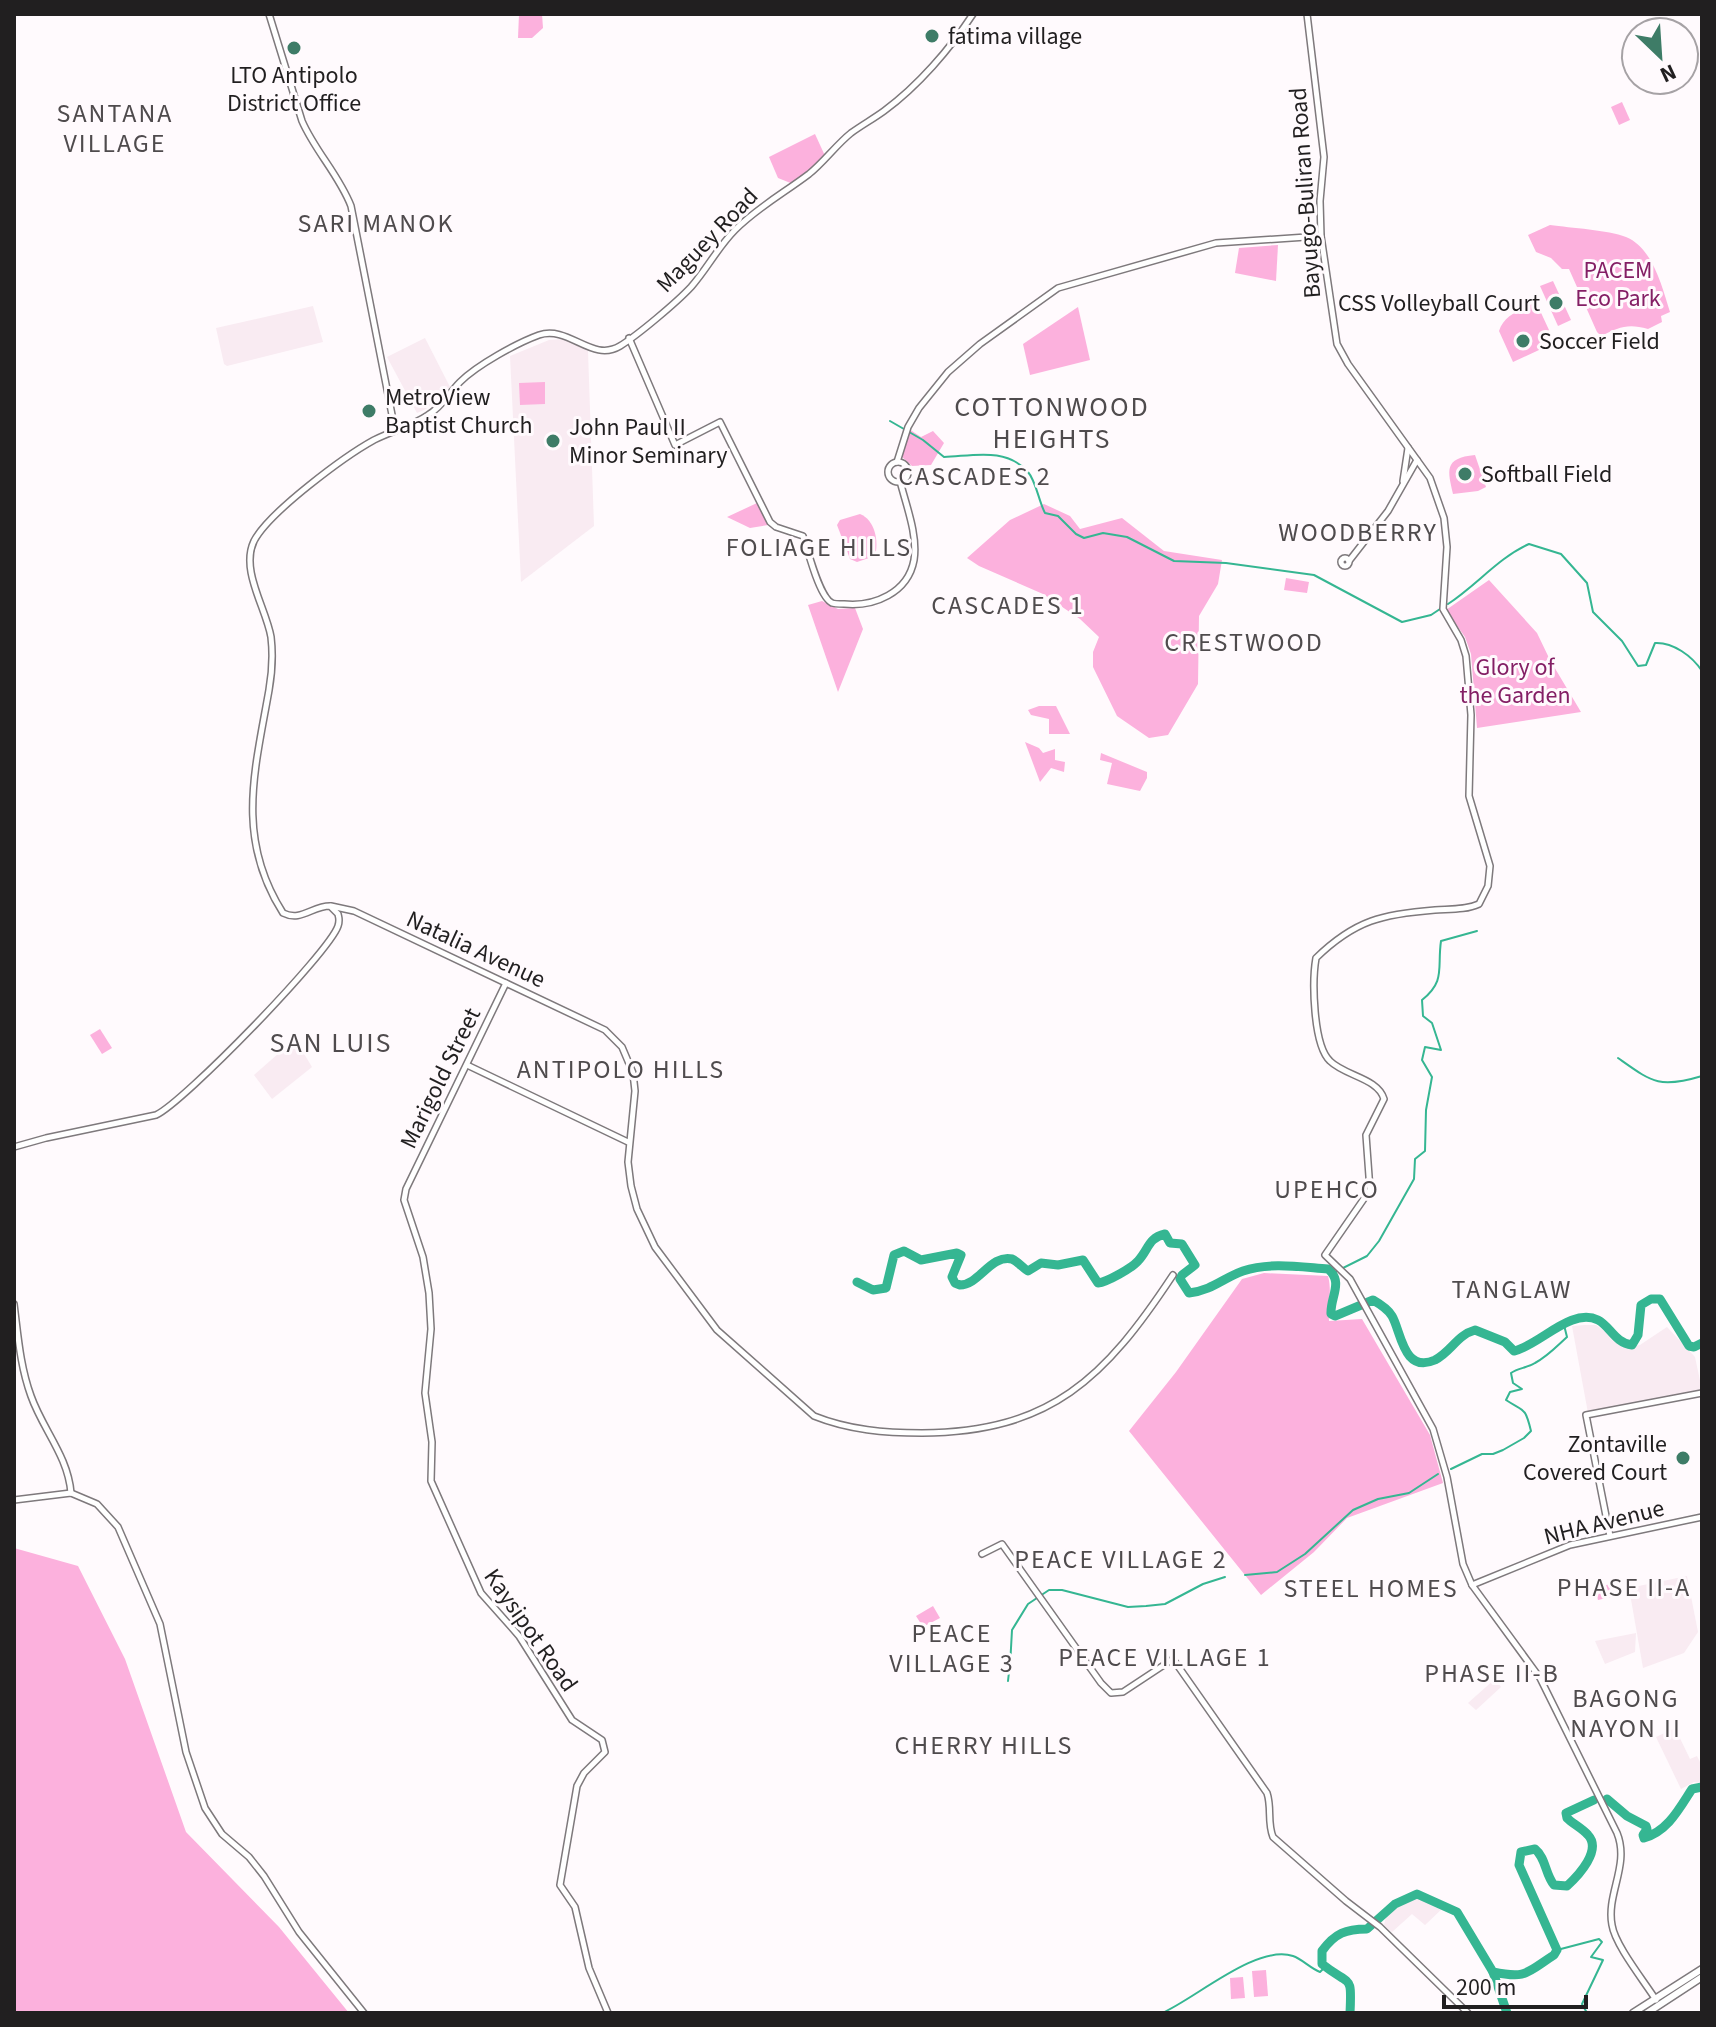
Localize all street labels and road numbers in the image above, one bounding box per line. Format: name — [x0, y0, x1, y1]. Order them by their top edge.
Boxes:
street label: Bayugo-Buliran Road — [1281, 86, 1330, 300]
street label: Maguey Road — [648, 180, 767, 301]
street label: Natalia Avenue — [400, 902, 551, 997]
street label: Marigold Street — [391, 1002, 490, 1155]
street label: NHA Avenue — [1540, 1491, 1668, 1554]
street label: Kaysipot Road — [475, 1561, 586, 1699]

